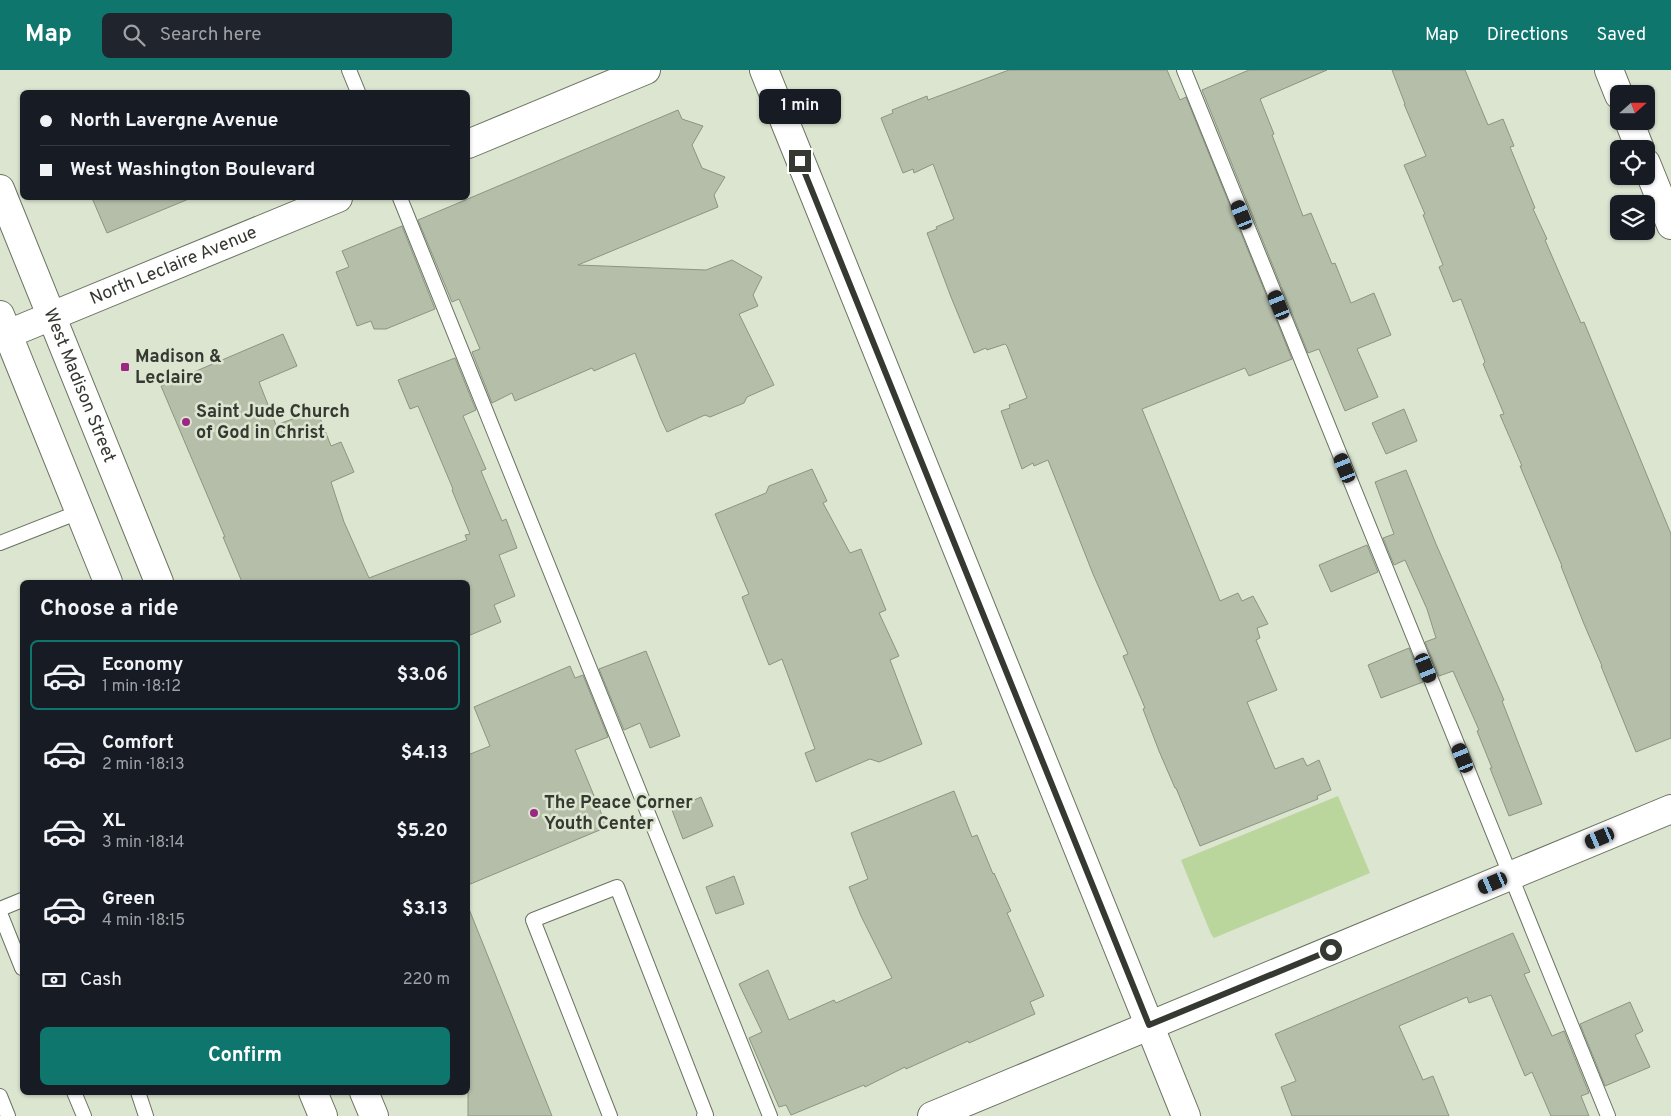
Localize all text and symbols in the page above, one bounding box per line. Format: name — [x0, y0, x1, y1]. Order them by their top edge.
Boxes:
search box — [102, 13, 452, 58]
text: Map — [25, 20, 72, 50]
icon: search — [120, 21, 148, 49]
text: Search here — [160, 23, 261, 47]
text: Map — [1425, 24, 1459, 47]
text: Directions — [1487, 24, 1569, 47]
text: Saved — [1597, 24, 1646, 47]
north arrow — [1610, 85, 1655, 130]
map controls — [1610, 85, 1655, 240]
callout: 1 min — [759, 88, 841, 124]
text: 1 min — [781, 96, 819, 116]
text: North Lavergne Avenue — [70, 109, 278, 133]
button: locate — [1610, 140, 1655, 185]
route end — [789, 150, 811, 172]
text: West Washington Boulevard — [70, 158, 315, 182]
button: layers — [1610, 195, 1655, 240]
car — [1229, 198, 1254, 232]
street label: North Leclaire Avenue — [87, 221, 260, 310]
car — [1266, 288, 1291, 322]
street label: West Madison Street — [38, 305, 121, 466]
place label: Madison & Leclaire — [135, 346, 222, 390]
marker: Madison & Leclaire — [119, 361, 131, 373]
place label: Saint Jude Church of God in Christ — [196, 401, 350, 445]
marker: Saint Jude Church of God in Christ — [180, 416, 192, 428]
car — [1332, 451, 1357, 485]
text: Choose a ride — [40, 596, 178, 623]
car — [1413, 651, 1438, 685]
icon: car — [42, 653, 87, 698]
text: Economy — [102, 653, 183, 677]
text: $3.06 — [397, 663, 448, 687]
text: 1 min · 18:12 — [102, 677, 181, 697]
icon: car — [42, 731, 87, 776]
text: Comfort — [102, 731, 174, 755]
text: $4.13 — [401, 741, 448, 765]
car — [1450, 741, 1475, 775]
text: 2 min · 18:13 — [102, 755, 185, 775]
place label: The Peace Corner Youth Center — [544, 792, 693, 836]
marker: The Peace Corner Youth Center — [528, 807, 540, 819]
icon: car — [42, 809, 87, 854]
text: XL — [102, 809, 125, 833]
text: $5.20 — [396, 819, 448, 843]
car — [1583, 825, 1616, 851]
text: 3 min · 18:14 — [102, 833, 184, 853]
car — [1476, 870, 1509, 896]
icon: car — [42, 887, 87, 932]
text: Green — [102, 887, 155, 911]
text: $3.13 — [402, 897, 448, 921]
text: 4 min · 18:15 — [102, 911, 185, 931]
route start — [1320, 939, 1342, 961]
icon: cash — [40, 966, 68, 994]
text: Cash — [80, 968, 122, 992]
text: 220 m — [403, 970, 450, 990]
button: Confirm — [40, 1027, 450, 1085]

